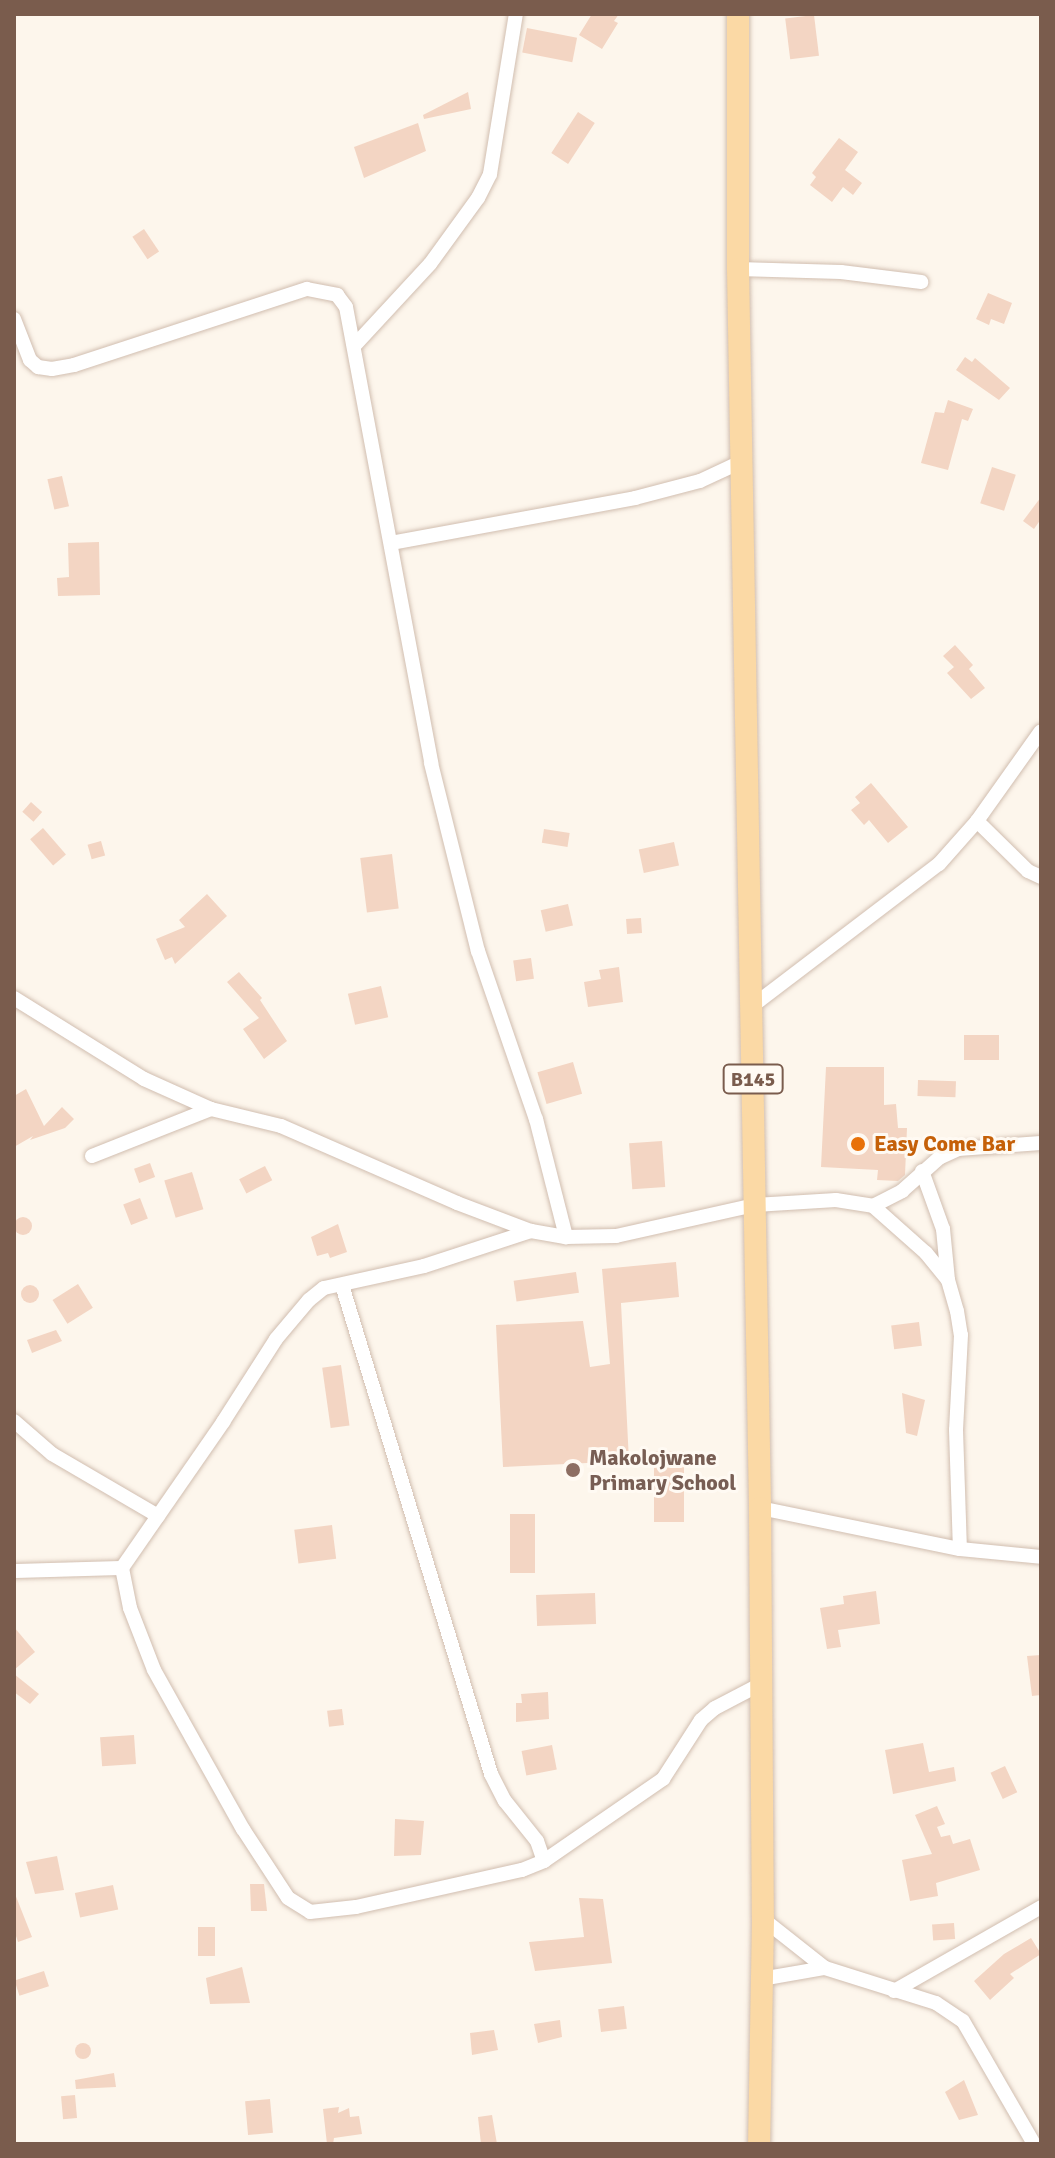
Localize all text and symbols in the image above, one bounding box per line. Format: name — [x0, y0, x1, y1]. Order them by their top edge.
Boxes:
road number: B145 — [721, 1063, 785, 1095]
place label: Easy Come Bar — [874, 1131, 1015, 1157]
marker: Easy Come Bar — [849, 1135, 867, 1153]
place label: Makolojwane Primary School — [589, 1444, 736, 1496]
marker: Makolojwane Primary School — [564, 1461, 582, 1479]

